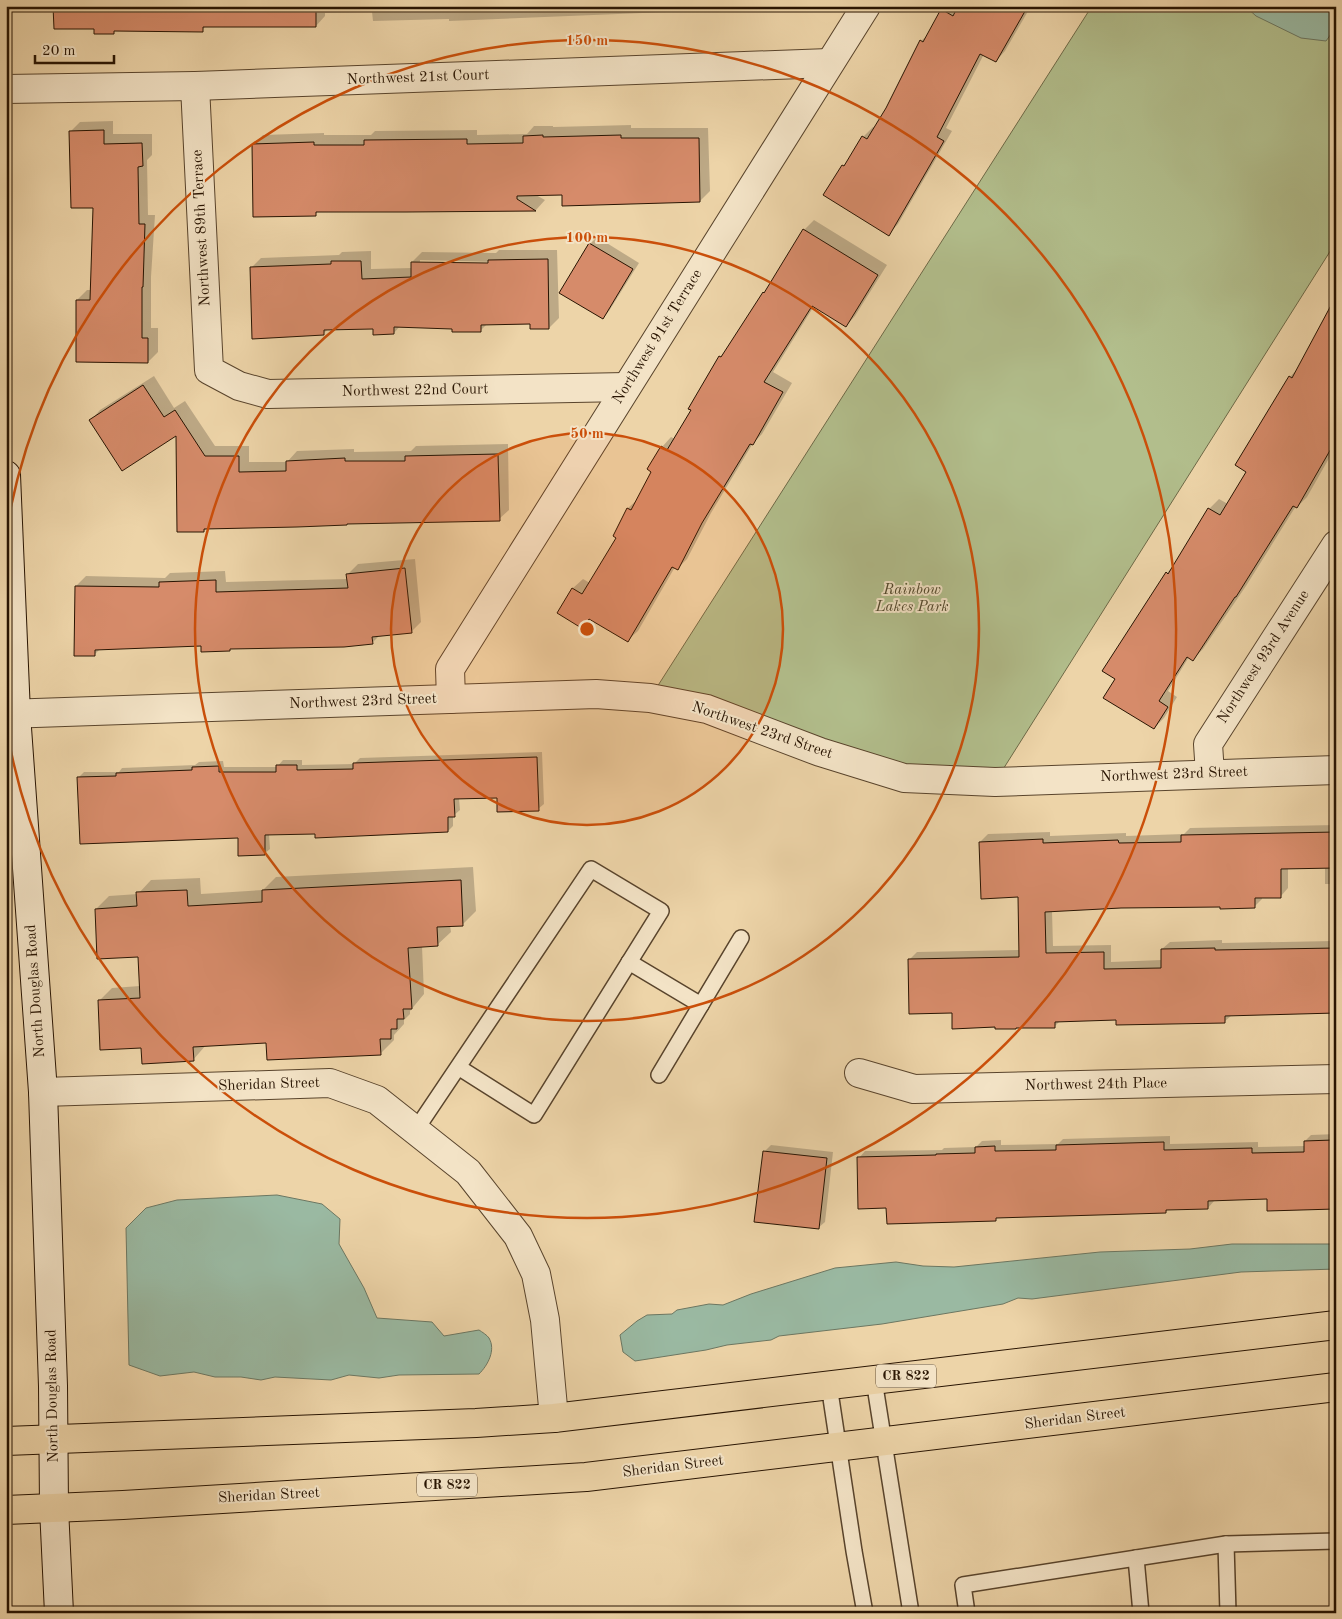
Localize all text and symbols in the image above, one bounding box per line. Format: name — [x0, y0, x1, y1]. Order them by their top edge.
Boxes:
scale bar — [35, 32, 114, 64]
text: 150 m — [566, 34, 608, 49]
text: 20 m — [42, 44, 76, 59]
street label: Northwest 21st Court — [346, 68, 490, 88]
street label: Northwest 89th Terrace — [190, 149, 214, 307]
text: 100 m — [566, 231, 608, 246]
street label: Northwest 91st Terrace — [610, 267, 706, 407]
street label: Northwest 22nd Court — [341, 382, 489, 400]
text: 50 m — [570, 427, 604, 442]
park label: Rainbow Lakes Park — [874, 583, 949, 615]
street label: Northwest 93rd Avenue — [1215, 588, 1313, 726]
centre of rings — [578, 620, 596, 638]
street label: Northwest 23rd Street — [289, 692, 437, 712]
street label: Northwest 23rd Street — [690, 700, 834, 762]
street label: Northwest 23rd Street — [1100, 765, 1248, 785]
street label: North Douglas Road — [24, 924, 48, 1058]
street label: Sheridan Street — [218, 1076, 320, 1094]
street label: Northwest 24th Place — [1025, 1076, 1167, 1094]
street label: North Douglas Road — [44, 1329, 62, 1463]
road number: CR 822 — [876, 1364, 936, 1388]
street label: Sheridan Street — [1024, 1405, 1126, 1433]
street label: Sheridan Street — [622, 1453, 724, 1481]
road number: CR 822 — [417, 1474, 477, 1496]
street label: Sheridan Street — [218, 1486, 320, 1506]

